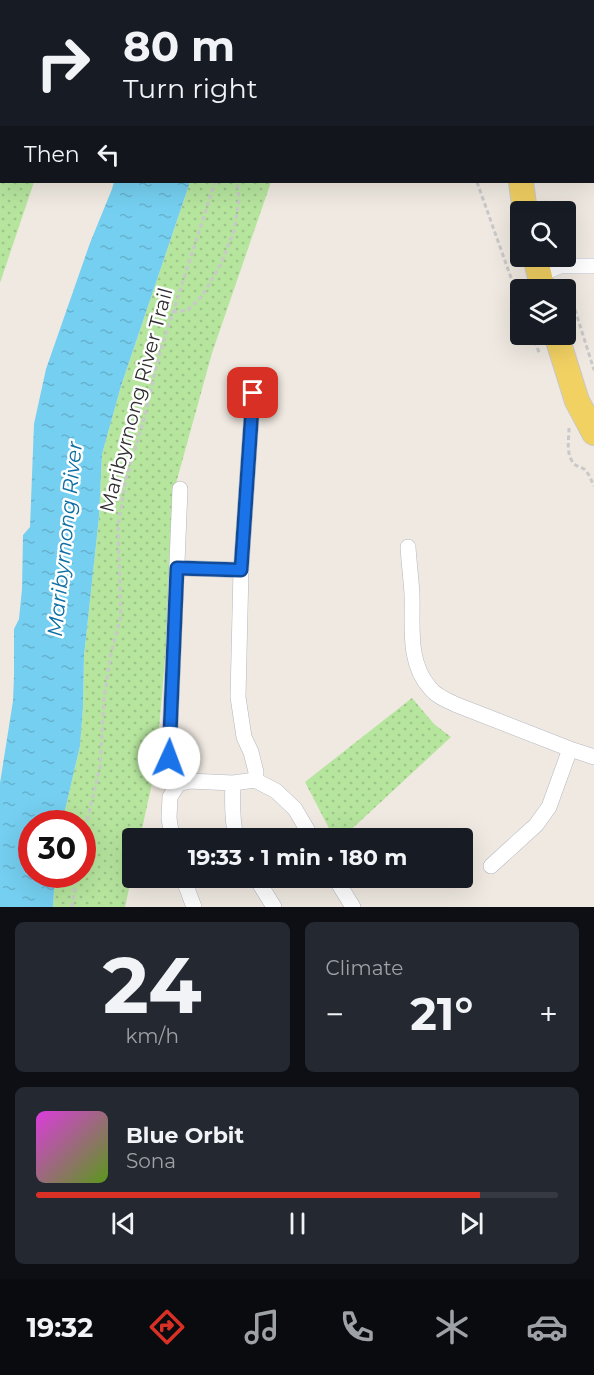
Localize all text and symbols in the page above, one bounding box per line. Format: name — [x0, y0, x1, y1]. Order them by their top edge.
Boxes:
text: 80 m — [123, 20, 235, 72]
icon: right — [24, 24, 102, 102]
text: Turn right — [123, 72, 258, 105]
icon: left — [92, 138, 125, 171]
text: Then — [24, 141, 80, 168]
map controls — [510, 201, 576, 345]
button: search — [510, 201, 576, 267]
button: layers — [510, 279, 576, 345]
street label: Maribyrnong River Trail — [94, 285, 178, 515]
pin — [227, 367, 278, 418]
icon: arrive — [236, 376, 269, 409]
water label: Maribyrnong River — [42, 439, 87, 638]
position arrow — [137, 726, 201, 790]
speed limit sign: 30 — [18, 810, 96, 888]
text: 19:33 · 1 min · 180 m — [188, 844, 407, 871]
text: 24 — [103, 937, 202, 1033]
text: Climate — [326, 956, 403, 980]
text: 21° — [410, 986, 473, 1041]
text: − — [326, 994, 344, 1034]
text: + — [539, 994, 558, 1034]
text: km/h — [126, 1024, 179, 1048]
text: Blue Orbit — [126, 1122, 244, 1149]
text: Sona — [126, 1149, 176, 1173]
icon: previous — [107, 1207, 140, 1240]
icon: pause — [281, 1207, 314, 1240]
icon: next — [455, 1207, 488, 1240]
icon: directions — [146, 1306, 188, 1348]
icon: music — [241, 1306, 283, 1348]
icon: phone — [336, 1306, 378, 1348]
icon: climate — [431, 1306, 473, 1348]
icon: car — [526, 1306, 568, 1348]
text: 19:32 — [26, 1311, 93, 1344]

